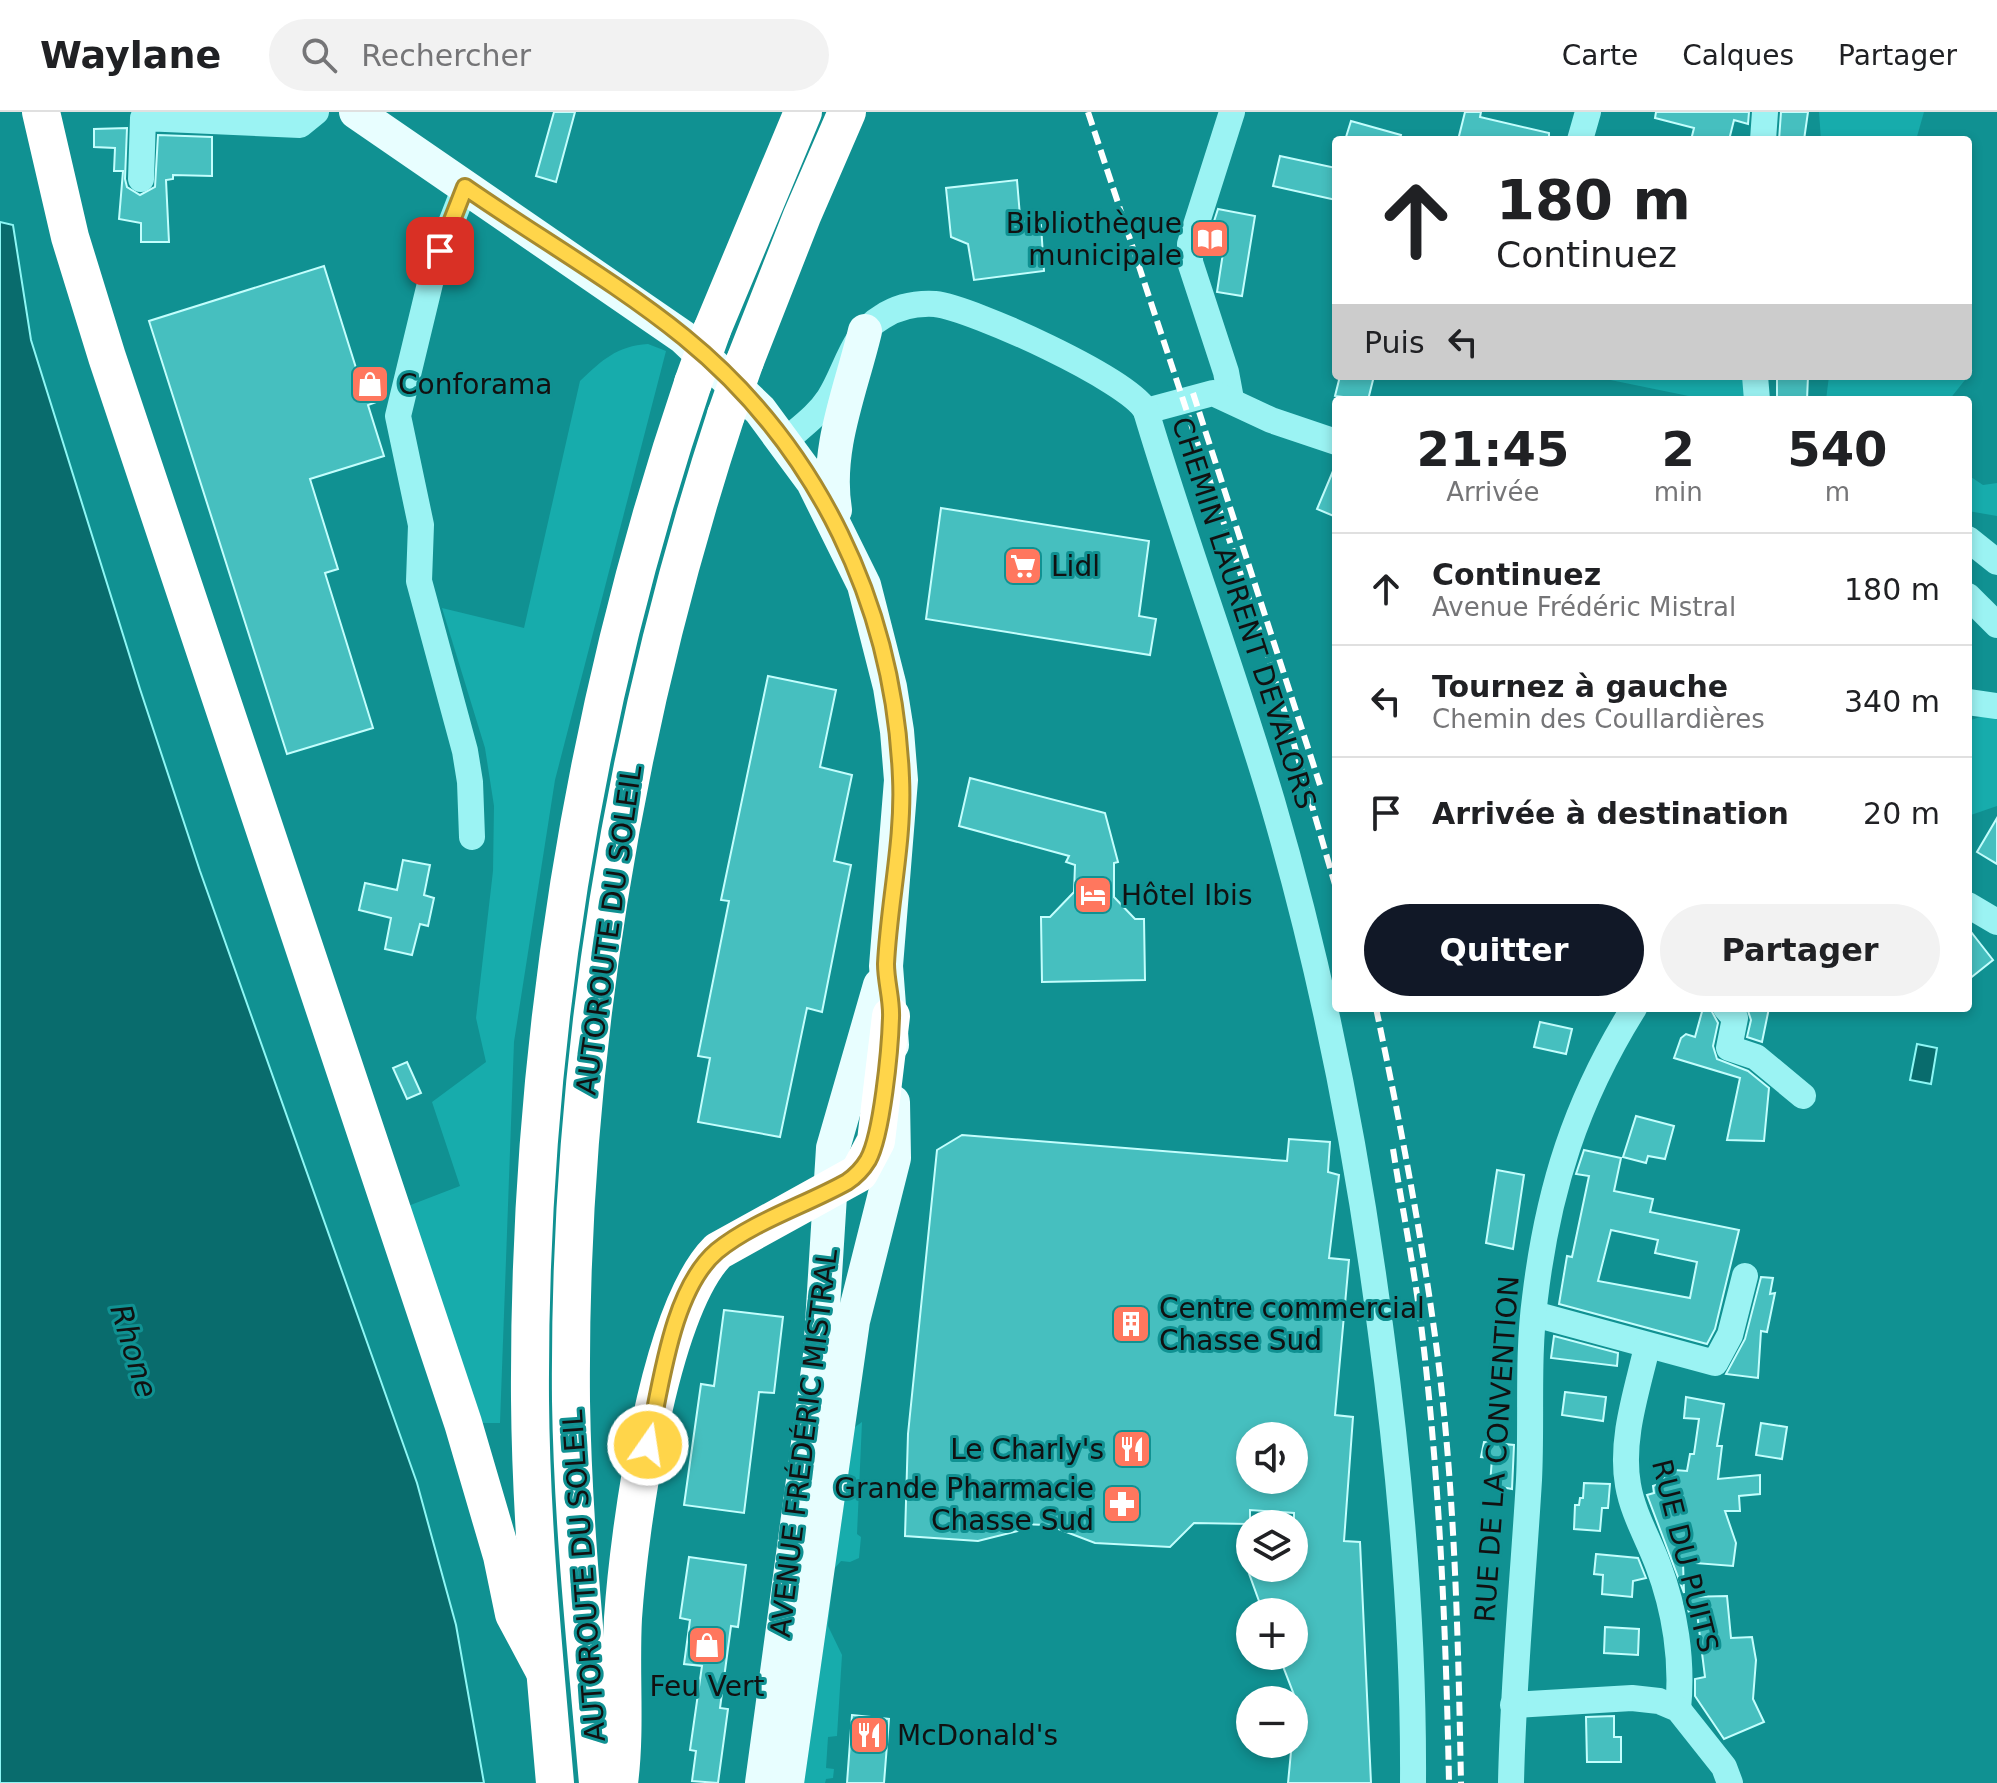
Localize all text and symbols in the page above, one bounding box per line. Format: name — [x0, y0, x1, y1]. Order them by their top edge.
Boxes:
search box — [269, 19, 829, 91]
text: Waylane — [40, 33, 221, 77]
icon: search — [297, 33, 341, 77]
text: Rechercher — [361, 38, 531, 73]
text: Carte — [1562, 39, 1638, 72]
text: Calques — [1682, 39, 1794, 72]
text: Partager — [1838, 39, 1957, 72]
text: 180 m — [1496, 167, 1691, 232]
icon: ahead — [1364, 168, 1468, 272]
place label: Bibliothèque municipale — [1006, 207, 1182, 272]
pin — [406, 217, 474, 285]
library icon: Bibliothèque municipale — [1189, 218, 1231, 260]
icon: arrive — [418, 229, 462, 273]
text: Continuez — [1496, 234, 1677, 275]
icon: left — [1441, 320, 1485, 364]
text: Puis — [1364, 325, 1425, 360]
shop icon: Conforama — [349, 363, 391, 405]
place label: Conforama — [398, 368, 553, 401]
street label: CHEMIN LAURENT DEVALORS — [1165, 413, 1323, 813]
text: 21:45 — [1416, 421, 1569, 477]
text: 2 — [1662, 421, 1695, 477]
text: 540 — [1787, 421, 1887, 477]
text: Arrivée — [1446, 477, 1540, 507]
text: min — [1654, 477, 1703, 507]
text: m — [1825, 477, 1850, 507]
supermarket icon: Lidl — [1002, 545, 1044, 587]
place label: Lidl — [1051, 550, 1100, 583]
text: Continuez — [1432, 557, 1601, 592]
icon: ahead — [1364, 567, 1408, 611]
text: 180 m — [1844, 572, 1940, 607]
text: Avenue Frédéric Mistral — [1432, 592, 1736, 622]
text: Tournez à gauche — [1432, 669, 1728, 704]
icon: left — [1364, 679, 1408, 723]
text: 340 m — [1844, 684, 1940, 719]
text: Chemin des Coullardières — [1432, 704, 1765, 734]
street label: AUTOROUTE DU SOLEIL — [570, 763, 649, 1097]
icon: arrive — [1364, 791, 1408, 835]
text: Arrivée à destination — [1432, 796, 1789, 831]
text: 20 m — [1863, 796, 1940, 831]
hotel icon: Hôtel Ibis — [1072, 874, 1114, 916]
place label: Hôtel Ibis — [1121, 879, 1252, 912]
button: Quitter — [1364, 904, 1644, 996]
button: Partager — [1660, 904, 1940, 996]
street label: AVENUE FRÉDÉRIC MISTRAL — [763, 1246, 844, 1639]
street label: RUE DE LA CONVENTION — [1468, 1274, 1526, 1624]
place label: Centre commercial Chasse Sud — [1159, 1292, 1425, 1357]
water label: Rhone — [103, 1300, 165, 1402]
building icon: Centre commercial Chasse Sud — [1110, 1303, 1152, 1345]
position arrow — [606, 1403, 690, 1487]
street label: AUTOROUTE DU SOLEIL — [556, 1409, 612, 1743]
map controls — [1236, 1422, 1308, 1758]
button: sound — [1236, 1422, 1308, 1494]
restaurant icon: Le Charly's — [1111, 1428, 1153, 1470]
place label: Le Charly's — [950, 1433, 1104, 1466]
street label: RUE DU PUITS — [1645, 1456, 1725, 1656]
place label: Grande Pharmacie Chasse Sud — [834, 1472, 1094, 1537]
pharmacy icon: Grande Pharmacie Chasse Sud — [1101, 1483, 1143, 1525]
button: layers — [1236, 1510, 1308, 1582]
button: + — [1236, 1598, 1308, 1670]
shop icon: Feu Vert — [686, 1624, 728, 1666]
place label: Feu Vert — [649, 1670, 765, 1703]
button: − — [1236, 1686, 1308, 1758]
restaurant icon: McDonald's — [848, 1714, 890, 1756]
place label: McDonald's — [897, 1719, 1058, 1752]

